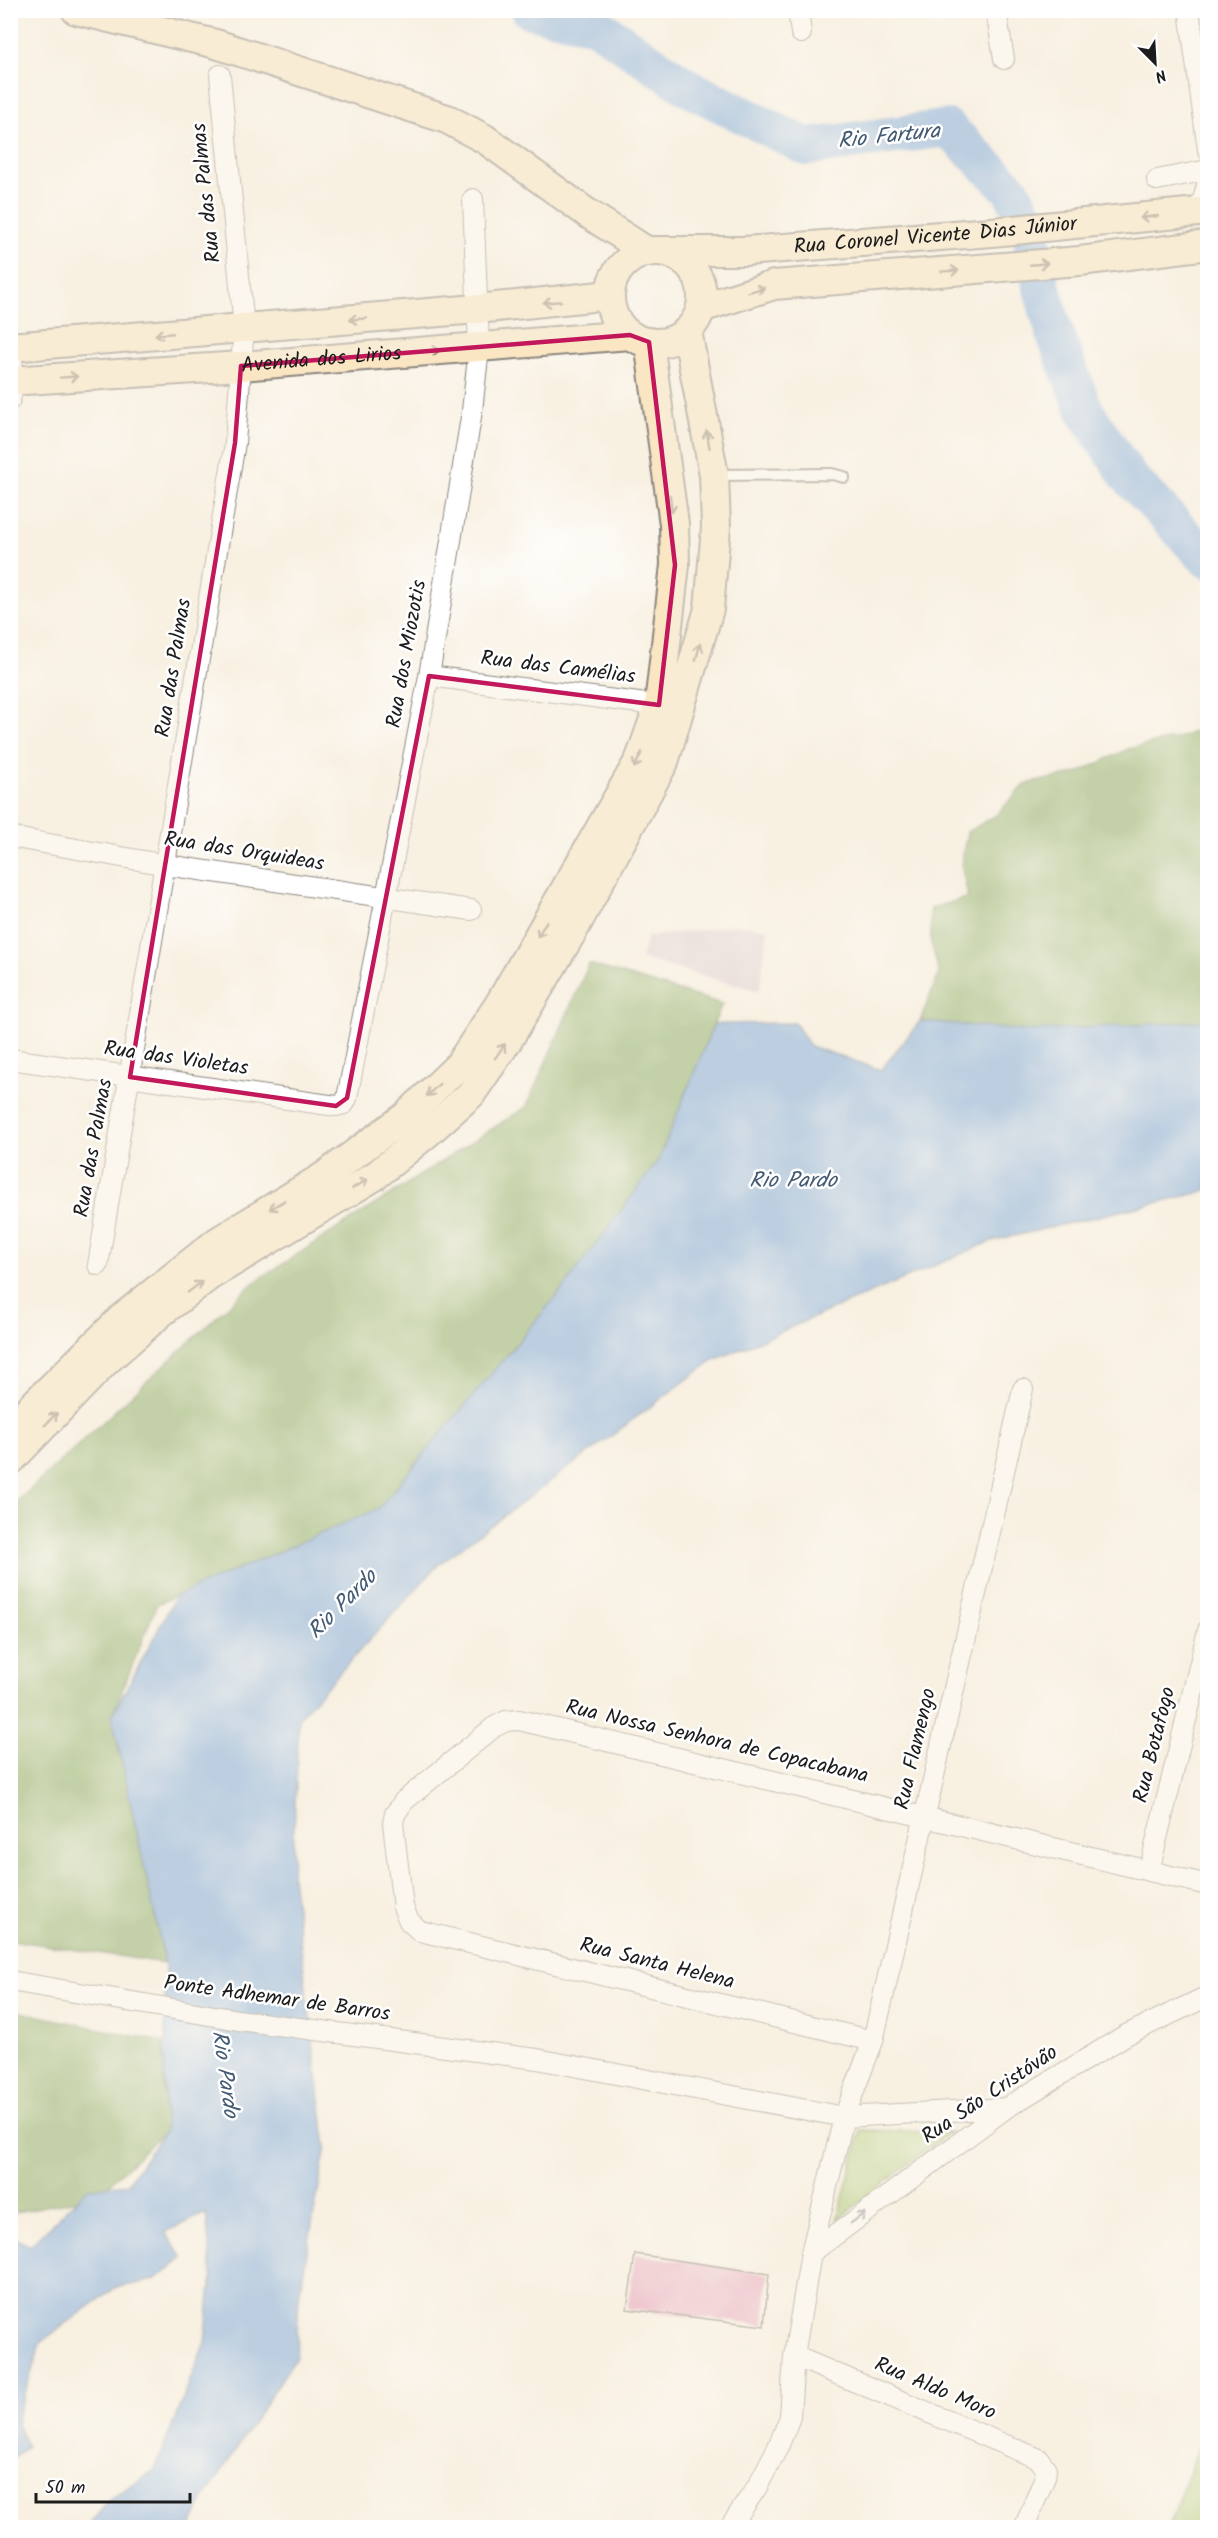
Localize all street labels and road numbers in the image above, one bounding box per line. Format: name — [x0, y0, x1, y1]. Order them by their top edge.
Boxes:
street label: Rua das Palmas — [183, 121, 231, 264]
street label: Rua Coronel Vicente Dias Júnior — [793, 207, 1080, 264]
street label: Avenida dos Lirios — [240, 337, 403, 382]
street label: Rua dos Miozotis — [378, 577, 436, 731]
street label: Rua das Palmas — [147, 596, 201, 740]
street label: Rua das Camélias — [479, 642, 637, 694]
street label: Rua das Orquideas — [161, 823, 327, 881]
street label: Rua das Violetas — [102, 1033, 250, 1085]
street label: Rua das Palmas — [66, 1076, 122, 1220]
street label: Rua Botafogo — [1125, 1684, 1185, 1806]
street label: Rua Flamengo — [886, 1685, 946, 1813]
street label: Rua Nossa Senhora de Copacabana — [562, 1691, 872, 1793]
street label: Rua Santa Helena — [576, 1929, 738, 1999]
street label: Ponte Adhemar de Barros — [162, 1967, 392, 2031]
street label: Rua São Cristóvão — [915, 2037, 1065, 2153]
street label: Rua Aldo Moro — [869, 2349, 1001, 2429]

